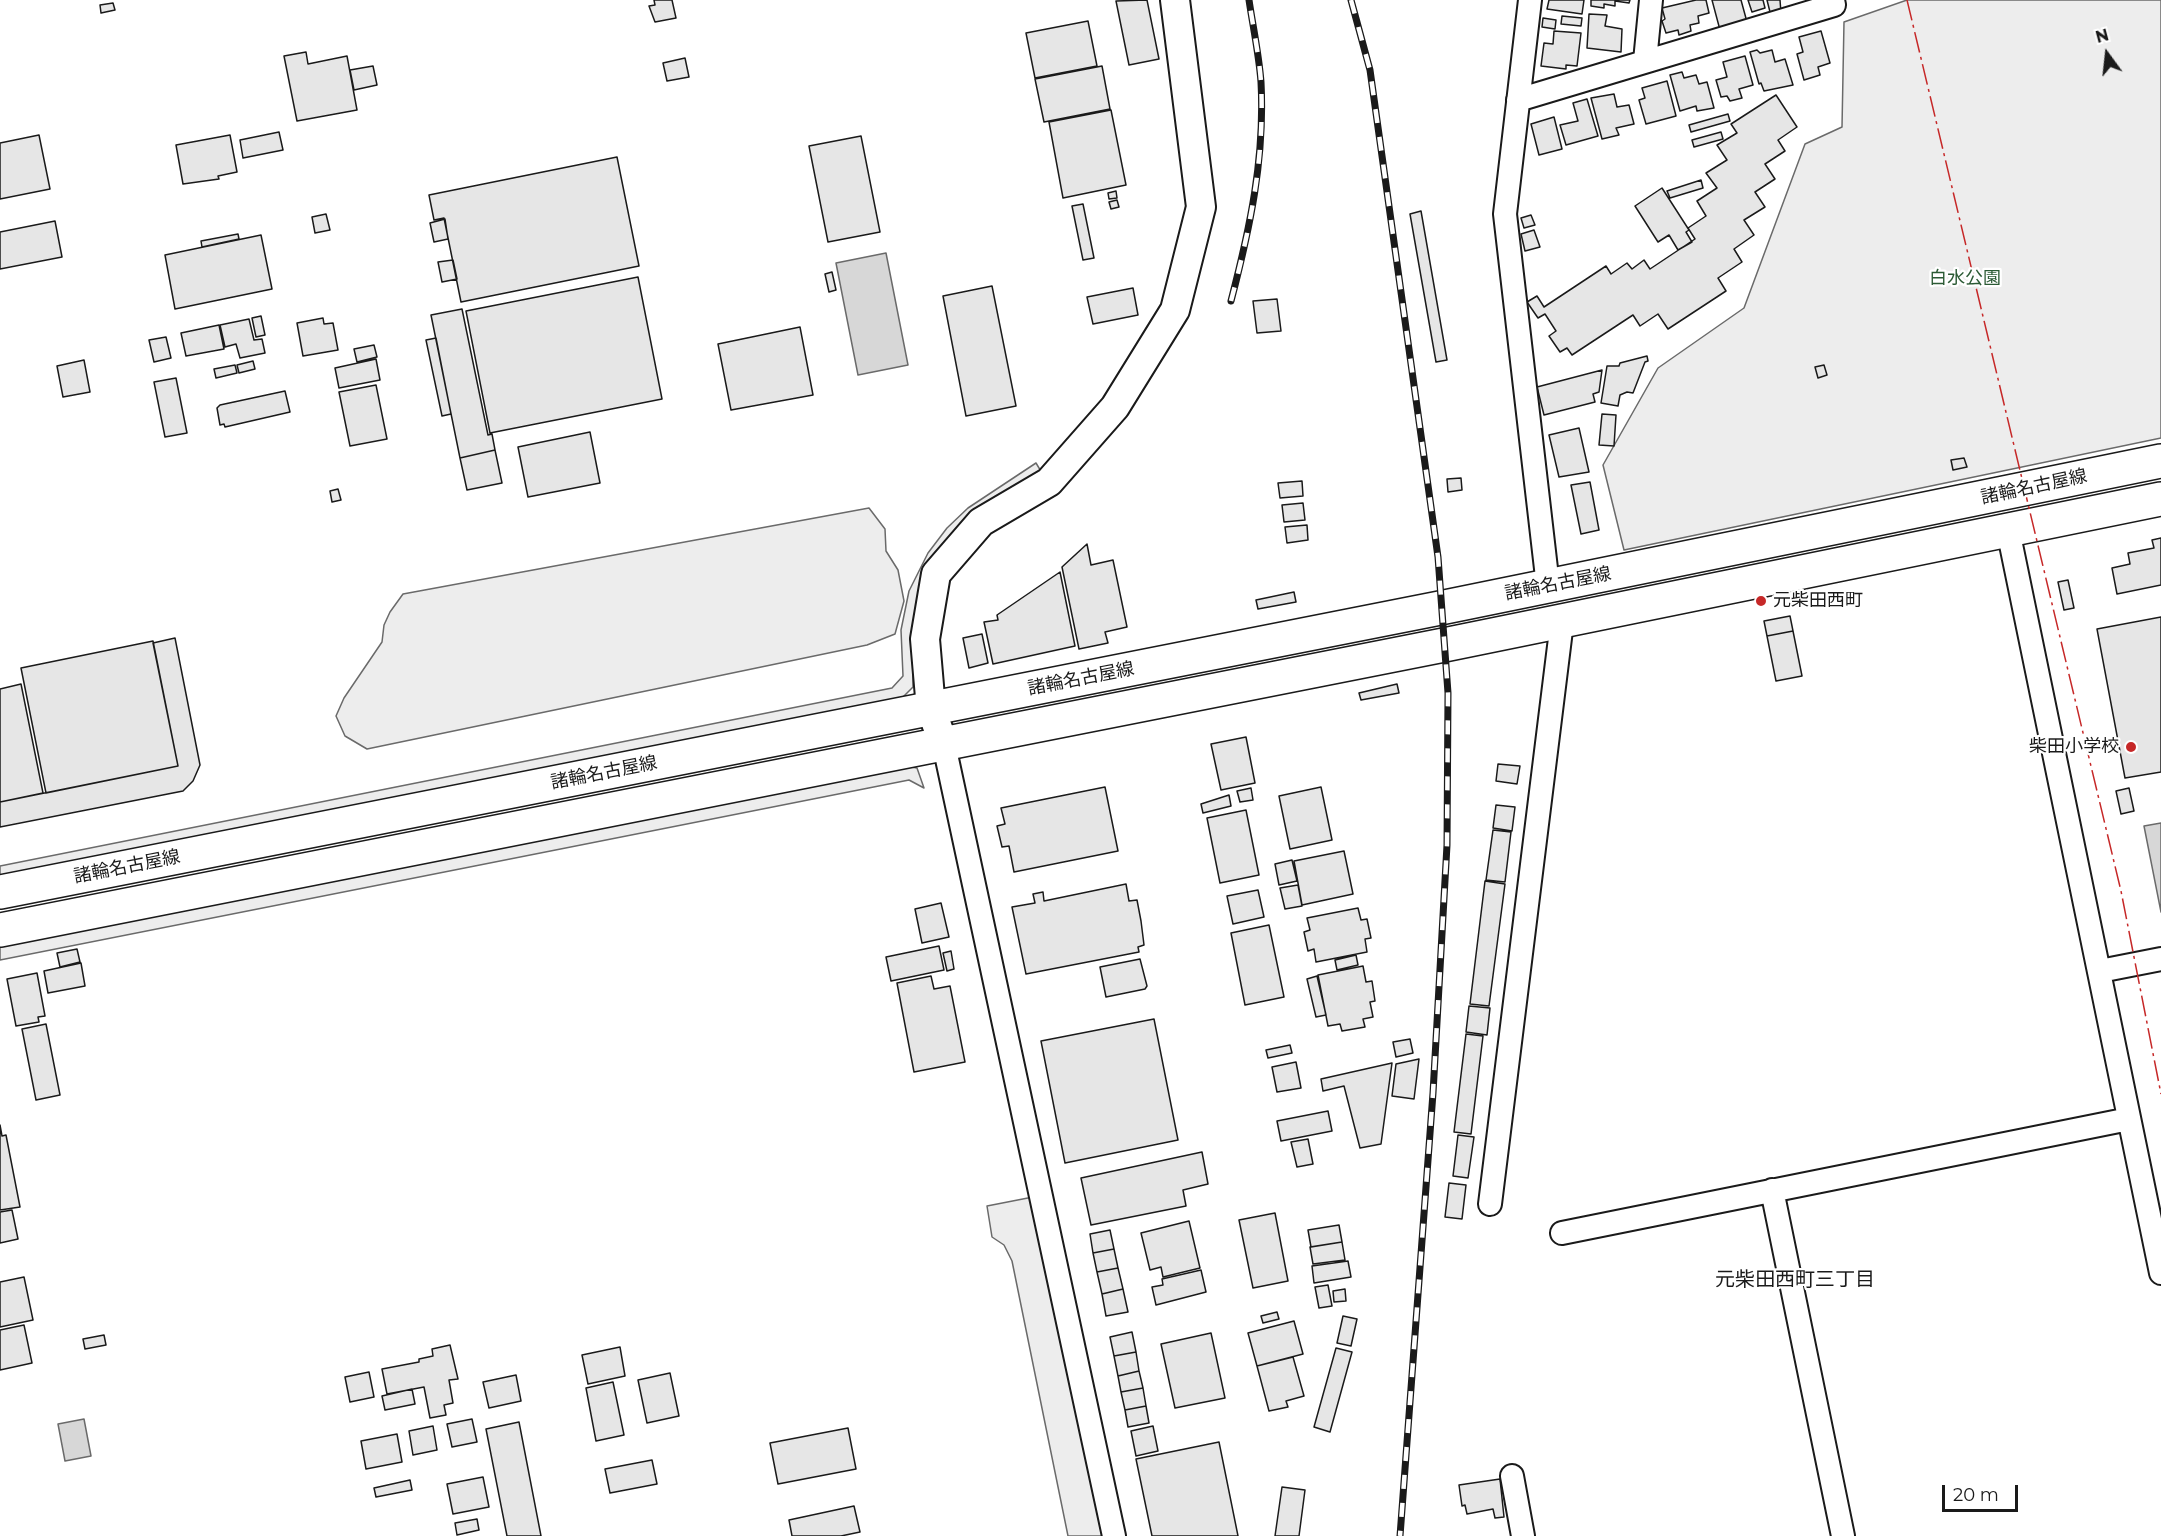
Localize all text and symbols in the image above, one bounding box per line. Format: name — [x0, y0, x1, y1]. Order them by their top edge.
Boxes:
north arrow — [2077, 24, 2137, 84]
text: N — [2094, 25, 2111, 47]
park label: 白水公園 — [1929, 268, 2001, 290]
street label: 諸輪名古屋線 — [1979, 465, 2089, 509]
street label: 諸輪名古屋線 — [1503, 563, 1613, 605]
place label: 元柴田西町 — [1773, 590, 1863, 612]
marker: 元柴田西町 — [1754, 594, 1768, 608]
street label: 諸輪名古屋線 — [1026, 658, 1136, 700]
place label: 柴田小学校 — [2029, 736, 2119, 758]
marker: 柴田小学校 — [2124, 740, 2138, 754]
street label: 諸輪名古屋線 — [549, 752, 659, 794]
street label: 諸輪名古屋線 — [72, 846, 182, 888]
district label: 元柴田西町三丁目 — [1715, 1268, 1875, 1292]
scale bar — [1945, 1473, 2022, 1511]
text: 20 m — [1953, 1484, 1999, 1506]

